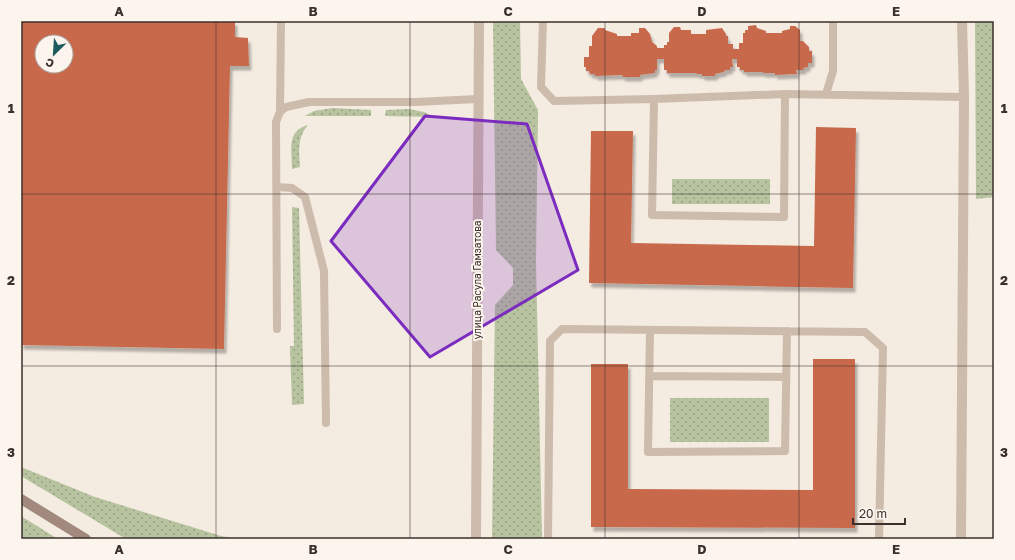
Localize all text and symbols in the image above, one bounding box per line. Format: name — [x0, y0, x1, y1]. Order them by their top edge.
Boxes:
text: A — [114, 3, 124, 19]
text: B — [308, 3, 318, 19]
text: C — [503, 3, 513, 19]
text: D — [697, 3, 707, 19]
text: E — [892, 3, 900, 19]
north arrow — [34, 34, 74, 74]
text: С — [43, 56, 56, 71]
text: 1 — [8, 100, 15, 116]
text: 1 — [1001, 100, 1008, 116]
street label: улица Расула Гамзатова — [471, 221, 483, 340]
text: 2 — [7, 272, 15, 288]
text: 2 — [1000, 272, 1008, 288]
text: 3 — [7, 444, 15, 460]
text: 3 — [1000, 444, 1008, 460]
scale bar — [853, 500, 905, 526]
text: 20 m — [859, 506, 887, 521]
text: A — [114, 541, 124, 557]
text: B — [308, 541, 318, 557]
text: C — [503, 541, 513, 557]
text: D — [697, 541, 707, 557]
text: E — [892, 541, 900, 557]

